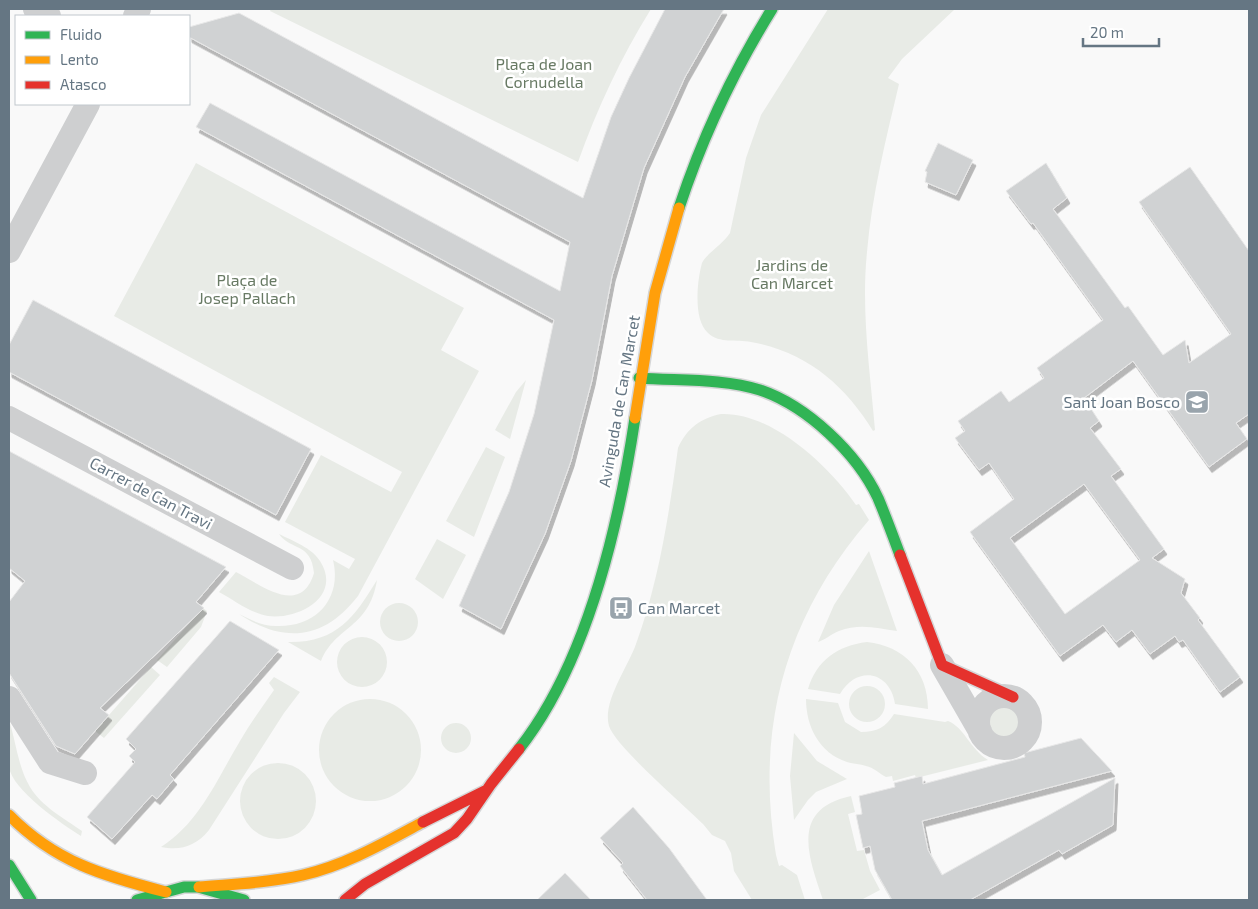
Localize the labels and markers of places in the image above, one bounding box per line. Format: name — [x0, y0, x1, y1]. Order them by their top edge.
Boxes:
school or university icon: Sant Joan Bosco — [1184, 389, 1210, 415]
place label: Sant Joan Bosco — [1064, 392, 1180, 411]
bus stop icon: Can Marcet — [608, 595, 634, 621]
place label: Can Marcet — [638, 598, 720, 617]

